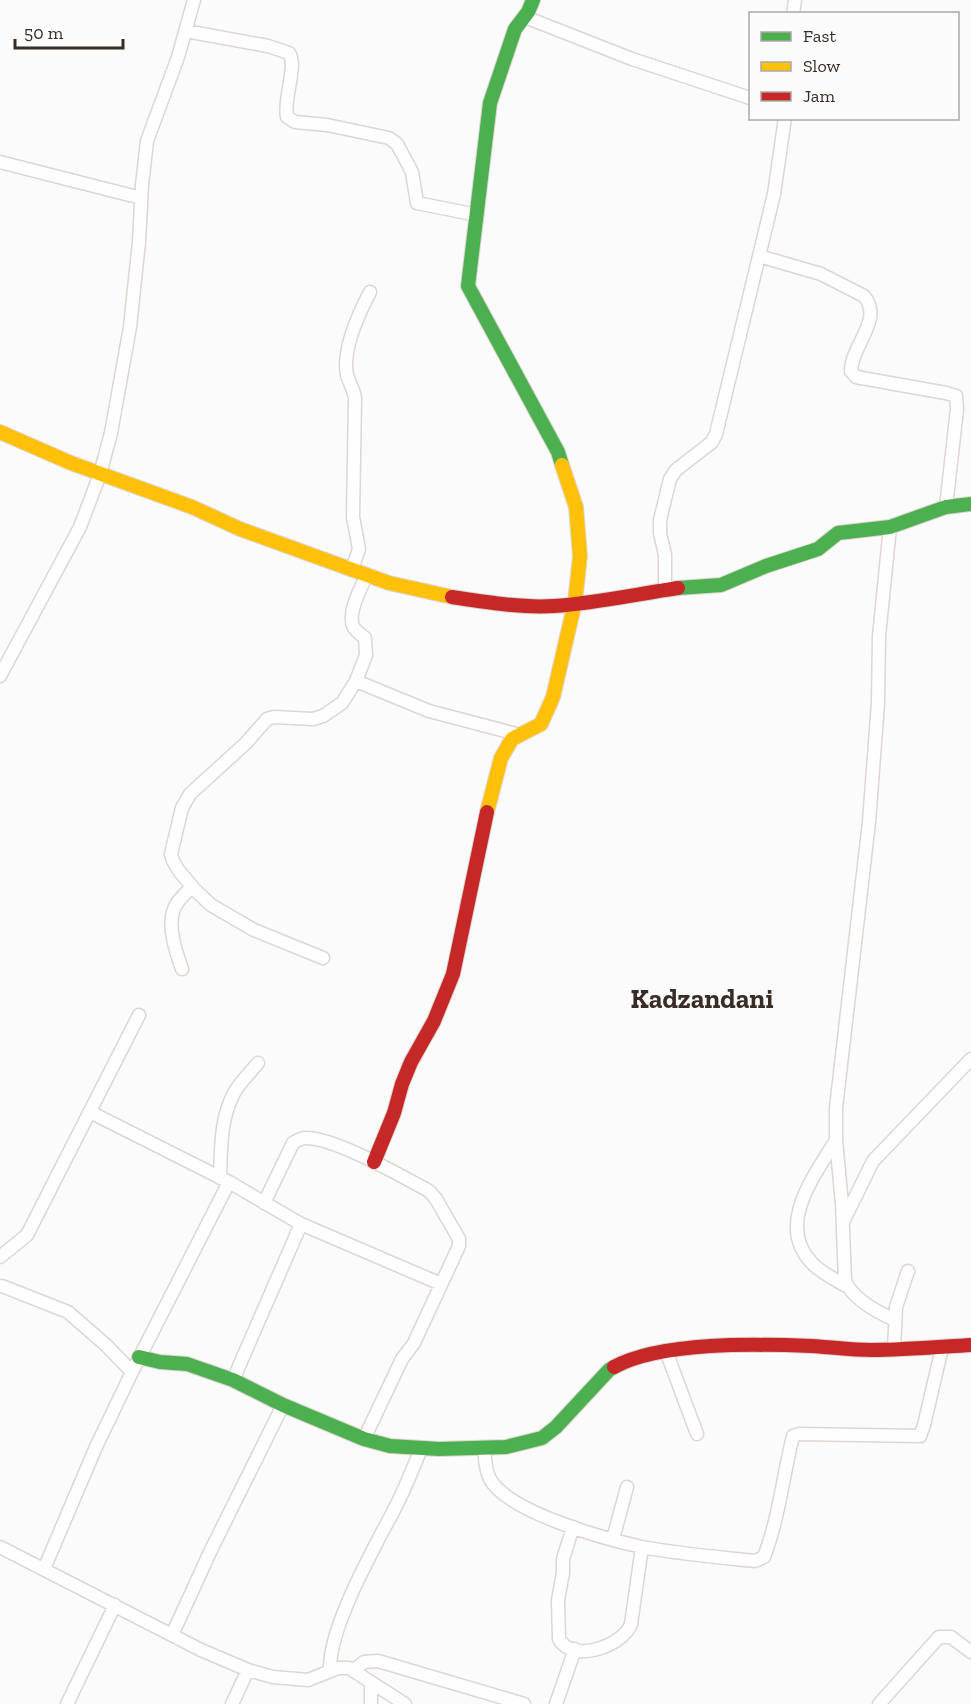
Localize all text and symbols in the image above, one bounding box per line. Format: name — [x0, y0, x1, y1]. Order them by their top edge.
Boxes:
scale bar — [15, 12, 123, 50]
legend — [749, 12, 959, 120]
text: 50 m — [24, 22, 64, 44]
text: Fast — [803, 25, 836, 47]
text: Slow — [803, 55, 840, 77]
text: Jam — [803, 85, 835, 107]
district label: Kadzandani — [631, 983, 773, 1015]

